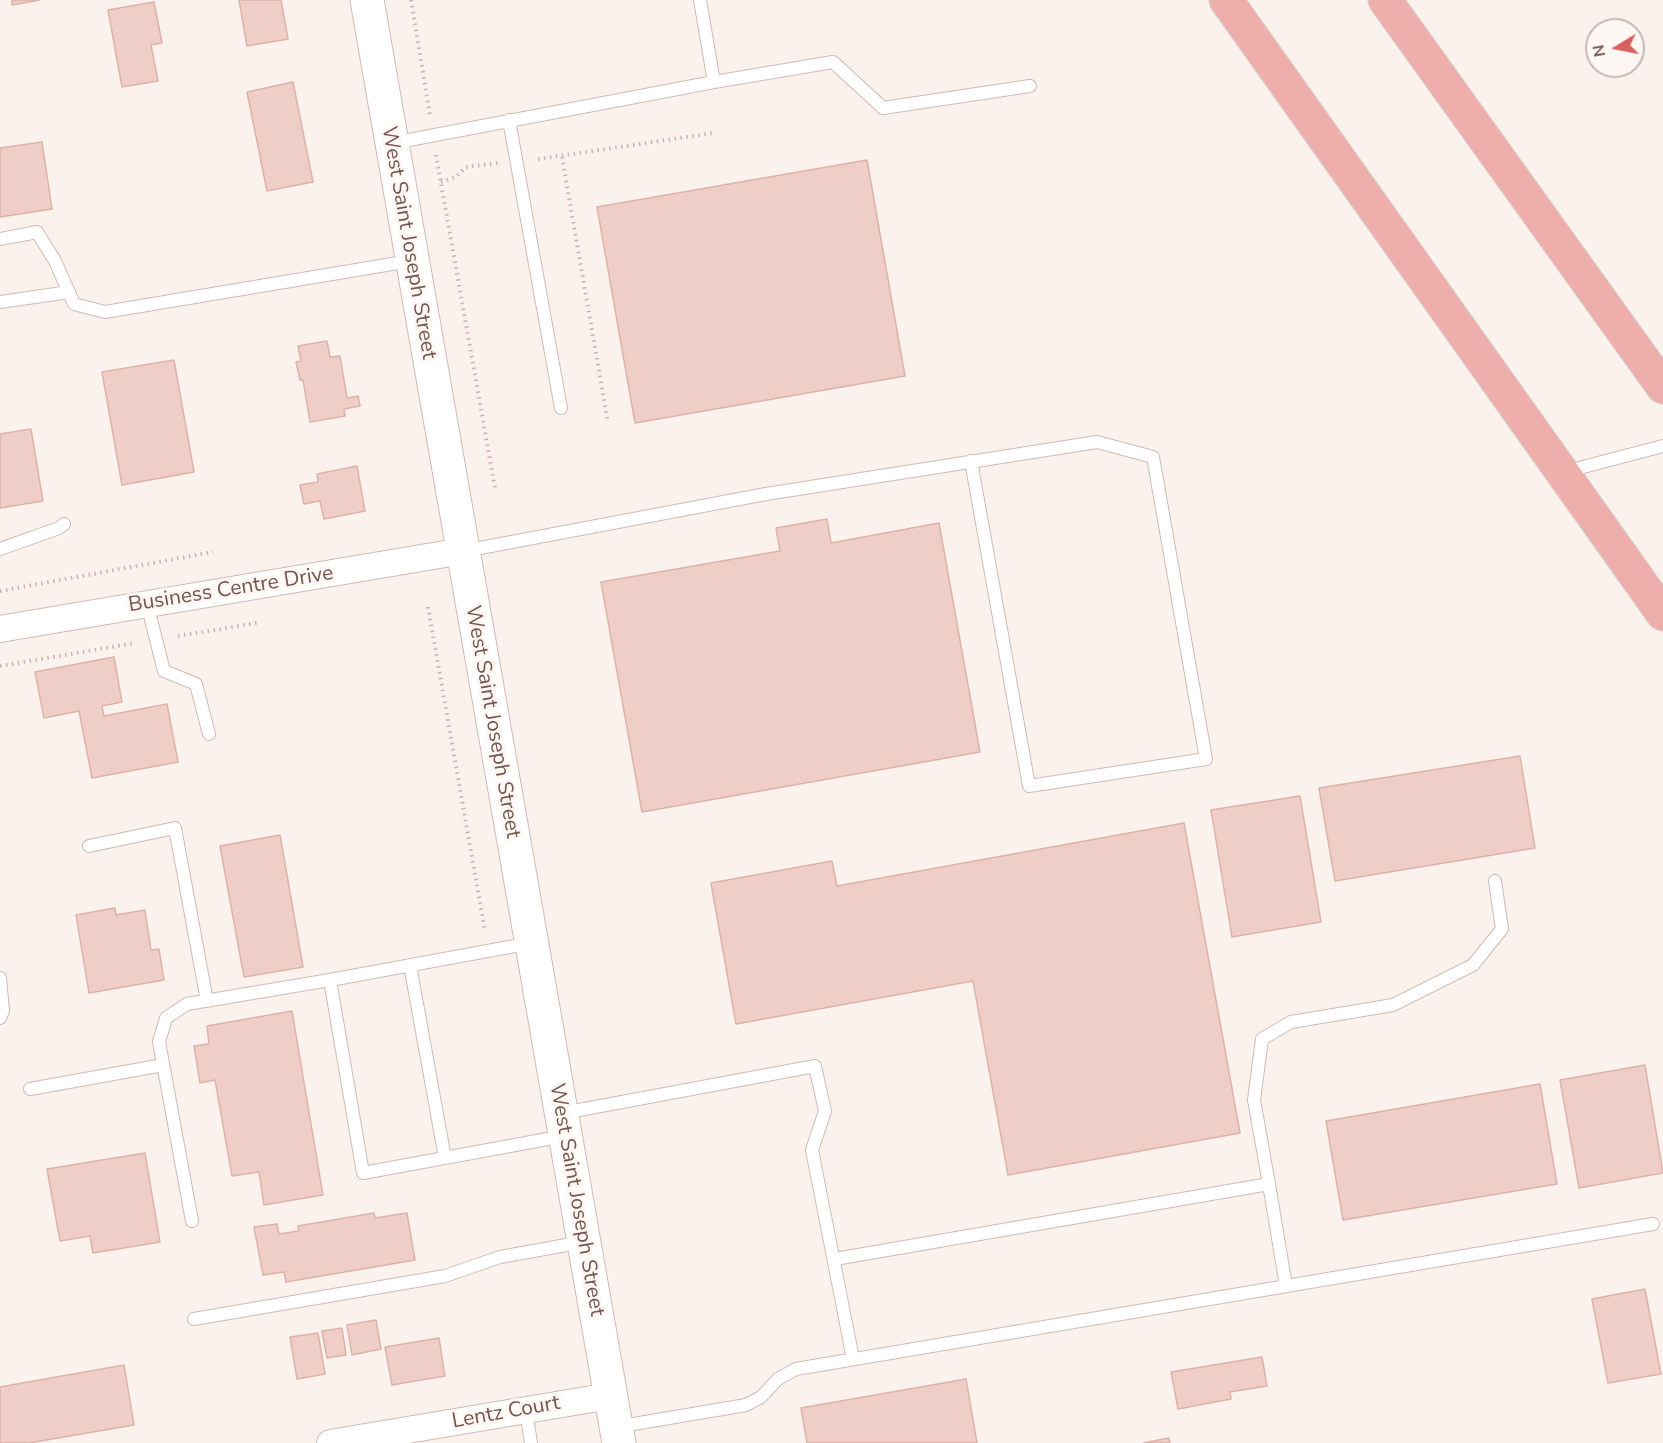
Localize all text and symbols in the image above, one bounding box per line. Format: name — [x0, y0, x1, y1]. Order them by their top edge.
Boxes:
north arrow — [1585, 18, 1645, 78]
text: N — [1587, 43, 1611, 59]
street label: West Saint Joseph Street — [375, 125, 441, 361]
street label: Business Centre Drive — [127, 561, 335, 619]
street label: West Saint Joseph Street — [459, 604, 525, 840]
street label: West Saint Joseph Street — [543, 1082, 609, 1318]
street label: Lentz Court — [450, 1391, 562, 1435]

